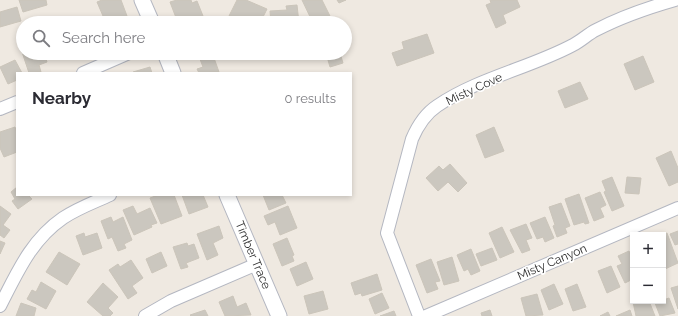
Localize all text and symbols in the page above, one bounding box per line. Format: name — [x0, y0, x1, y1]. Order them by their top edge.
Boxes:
search box — [16, 16, 352, 60]
icon: search — [30, 27, 52, 49]
text: Search here — [62, 29, 145, 47]
street label: Misty Cove — [444, 70, 504, 108]
text: Nearby — [32, 88, 91, 108]
text: 0 results — [285, 91, 336, 106]
street label: Timber Trace — [232, 219, 274, 291]
map controls — [630, 232, 666, 304]
button: + — [630, 232, 666, 268]
street label: Misty Canyon — [515, 241, 589, 283]
button: − — [630, 268, 666, 304]

